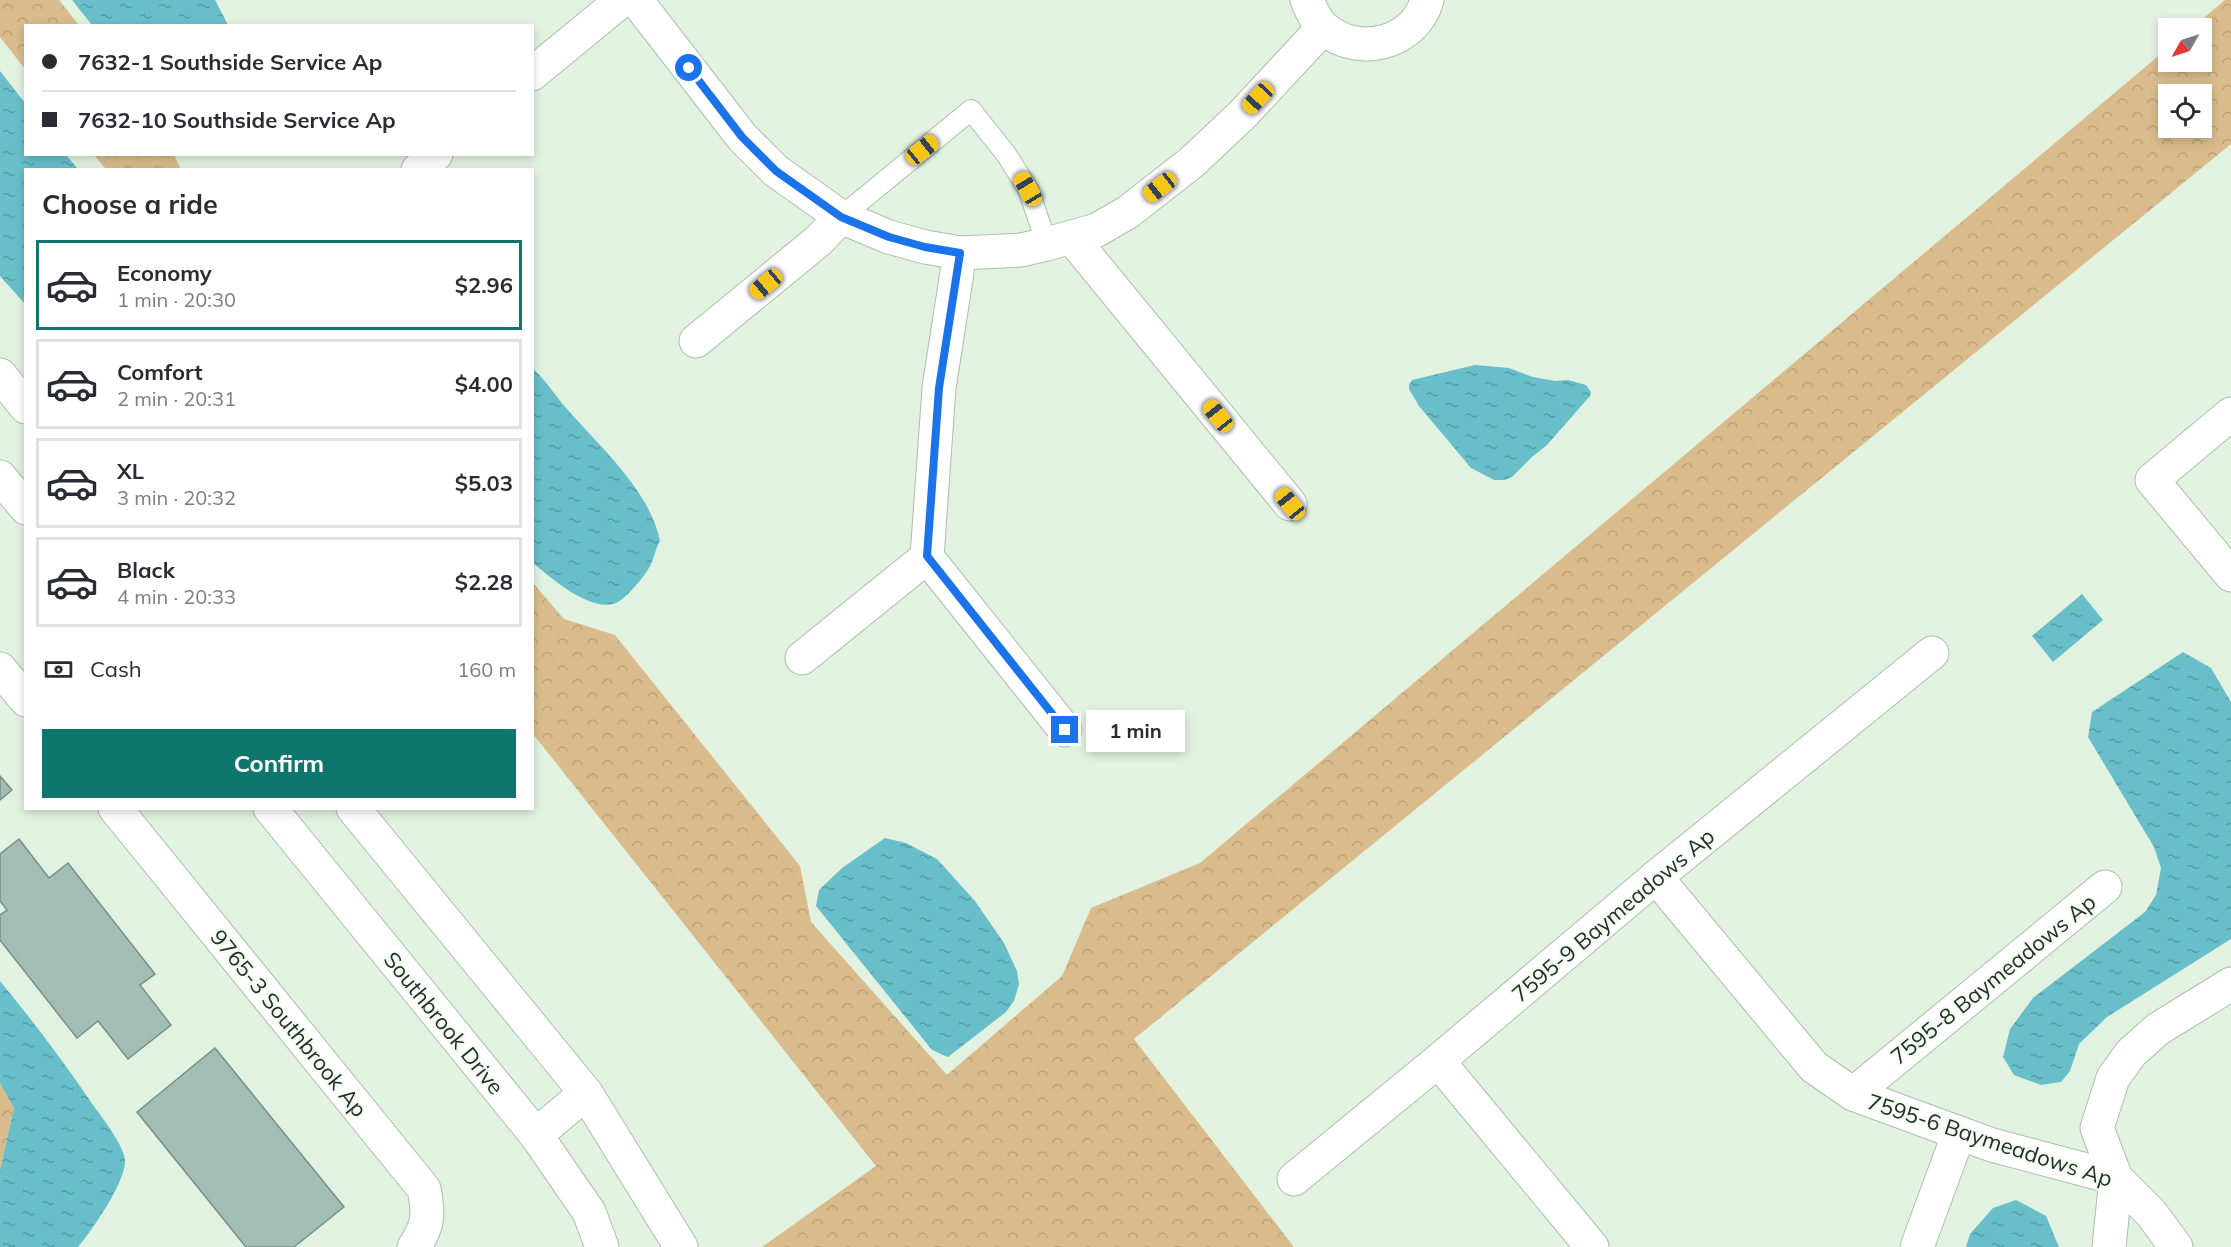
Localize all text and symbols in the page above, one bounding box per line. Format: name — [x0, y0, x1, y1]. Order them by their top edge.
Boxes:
north arrow — [2158, 18, 2212, 72]
map controls — [2158, 18, 2212, 138]
text: 7632-1 Southside Service Ap — [78, 48, 382, 76]
route start — [675, 54, 702, 81]
car — [1239, 79, 1277, 117]
button: locate — [2158, 84, 2212, 138]
text: 7632-10 Southside Service Ap — [78, 106, 396, 134]
car — [902, 132, 942, 168]
car — [1011, 169, 1045, 209]
car — [1140, 169, 1180, 205]
text: Choose a ride — [42, 187, 218, 221]
icon: car — [45, 258, 99, 312]
text: Economy — [117, 259, 212, 287]
car — [746, 266, 786, 302]
text: $2.96 — [455, 271, 513, 299]
text: 1 min · 20:30 — [117, 287, 236, 312]
icon: car — [45, 357, 99, 411]
text: Comfort — [117, 358, 203, 386]
text: $4.00 — [455, 370, 513, 398]
text: 2 min · 20:31 — [117, 386, 236, 411]
car — [1200, 396, 1236, 436]
icon: car — [45, 456, 99, 510]
text: XL — [117, 457, 144, 485]
text: $5.03 — [455, 469, 513, 497]
car — [1272, 484, 1308, 524]
text: 3 min · 20:32 — [117, 485, 236, 510]
icon: car — [45, 555, 99, 609]
text: Black — [117, 556, 175, 584]
text: $2.28 — [455, 568, 513, 596]
text: 4 min · 20:33 — [117, 584, 236, 609]
icon: cash — [42, 653, 75, 686]
text: Cash — [90, 655, 142, 683]
text: 160 m — [457, 657, 516, 682]
callout: 1 min — [1086, 709, 1185, 751]
route end — [1051, 716, 1078, 743]
text: 1 min — [1109, 718, 1162, 743]
button: Confirm — [42, 729, 516, 798]
street label: 7595-9 Baymeadows Ap — [1506, 822, 1720, 1008]
street label: 7595-8 Baymeadows Ap — [1885, 888, 2101, 1070]
street label: 9765-3 Southbrook Ap — [205, 924, 373, 1122]
street label: Southbrook Drive — [378, 946, 510, 1100]
street label: 7595-6 Baymeadows Ap — [1864, 1087, 2116, 1193]

